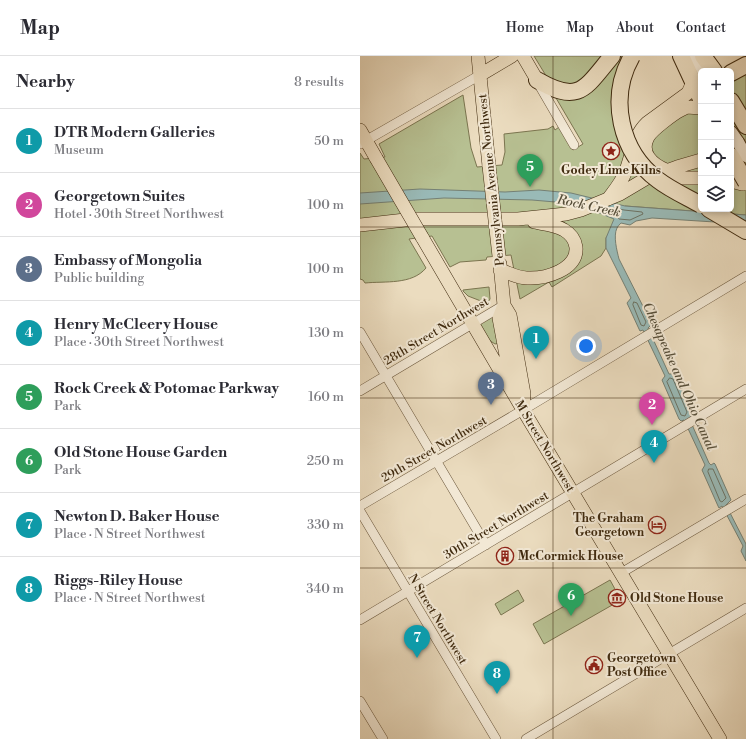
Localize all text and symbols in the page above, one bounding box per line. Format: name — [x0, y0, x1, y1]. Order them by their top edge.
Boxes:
text: Map — [20, 16, 60, 40]
text: Home — [506, 19, 544, 37]
text: Map — [566, 19, 594, 37]
text: About — [616, 19, 654, 37]
text: Contact — [676, 19, 726, 37]
map controls — [698, 68, 734, 212]
button: + — [698, 68, 734, 104]
text: Nearby — [16, 71, 75, 93]
text: 8 results — [294, 74, 344, 90]
street label: Pennsylvania Avenue Northwest — [475, 92, 508, 267]
button: − — [698, 104, 734, 140]
text: DTR Modern Galleries — [54, 123, 215, 142]
text: 1 — [26, 133, 32, 149]
text: 50 m — [314, 133, 344, 149]
button: locate — [698, 140, 734, 176]
place icon: Godey Lime Kilns — [601, 141, 621, 161]
text: Museum — [54, 142, 104, 158]
pin: 5 — [517, 154, 543, 187]
place label: Godey Lime Kilns — [561, 163, 661, 178]
button: layers — [698, 176, 734, 212]
text: Georgetown Suites — [54, 187, 185, 206]
water label: Rock Creek — [555, 191, 622, 221]
text: 2 — [25, 197, 33, 213]
text: 100 m — [308, 197, 344, 213]
text: Hotel · 30th Street Northwest — [54, 206, 224, 222]
text: Embassy of Mongolia — [54, 251, 202, 270]
text: 3 — [25, 261, 33, 277]
text: 100 m — [308, 261, 344, 277]
text: Public building — [54, 270, 144, 286]
street label: 28th Street Northwest — [381, 294, 492, 369]
water label: Chesapeake and Ohio Canal — [639, 300, 719, 454]
text: Henry McCleery House — [54, 315, 218, 334]
text: 4 — [25, 325, 33, 341]
text: 130 m — [309, 325, 344, 341]
pin: 1 — [523, 326, 549, 359]
text: Place · 30th Street Northwest — [54, 334, 224, 350]
your location — [576, 336, 596, 356]
pin: 3 — [478, 372, 504, 405]
text: Rock Creek & Potomac Parkway — [54, 379, 279, 398]
text: 5 — [25, 389, 33, 405]
text: 160 m — [308, 389, 344, 405]
pin: 2 — [639, 392, 665, 425]
text: Park — [54, 398, 81, 414]
street label: M Street Northwest — [511, 398, 578, 496]
street label: 29th Street Northwest — [379, 413, 490, 486]
pin: 4 — [641, 430, 667, 463]
text: Old Stone House Garden — [54, 443, 227, 462]
text: 6 — [25, 453, 33, 469]
text: 250 m — [307, 453, 344, 469]
text: Park — [54, 462, 81, 478]
street label: 30th Street Northwest — [441, 488, 552, 563]
text: Newton D. Baker House — [54, 507, 220, 526]
place label: The Graham Georgetown — [573, 511, 645, 540]
hotel icon: The Graham Georgetown — [647, 515, 667, 535]
text: 7 — [25, 517, 33, 533]
text: 330 m — [307, 517, 344, 533]
text: Place · N Street Northwest — [54, 526, 205, 542]
building icon: McCormick House — [495, 546, 515, 566]
place label: McCormick House — [518, 549, 624, 564]
text: Riggs-Riley House — [54, 571, 183, 590]
street label: N Street Northwest — [405, 571, 471, 668]
text: 8 — [25, 581, 33, 597]
text: 340 m — [306, 581, 344, 597]
pin: 6 — [558, 583, 584, 616]
museum icon: Old Stone House — [607, 588, 627, 608]
text: Place · N Street Northwest — [54, 590, 205, 606]
place label: Old Stone House — [630, 591, 724, 606]
pin: 7 — [404, 625, 430, 658]
place label: Georgetown Post Office — [607, 651, 677, 680]
public building icon: Georgetown Post Office — [584, 655, 604, 675]
pin: 8 — [484, 661, 510, 694]

